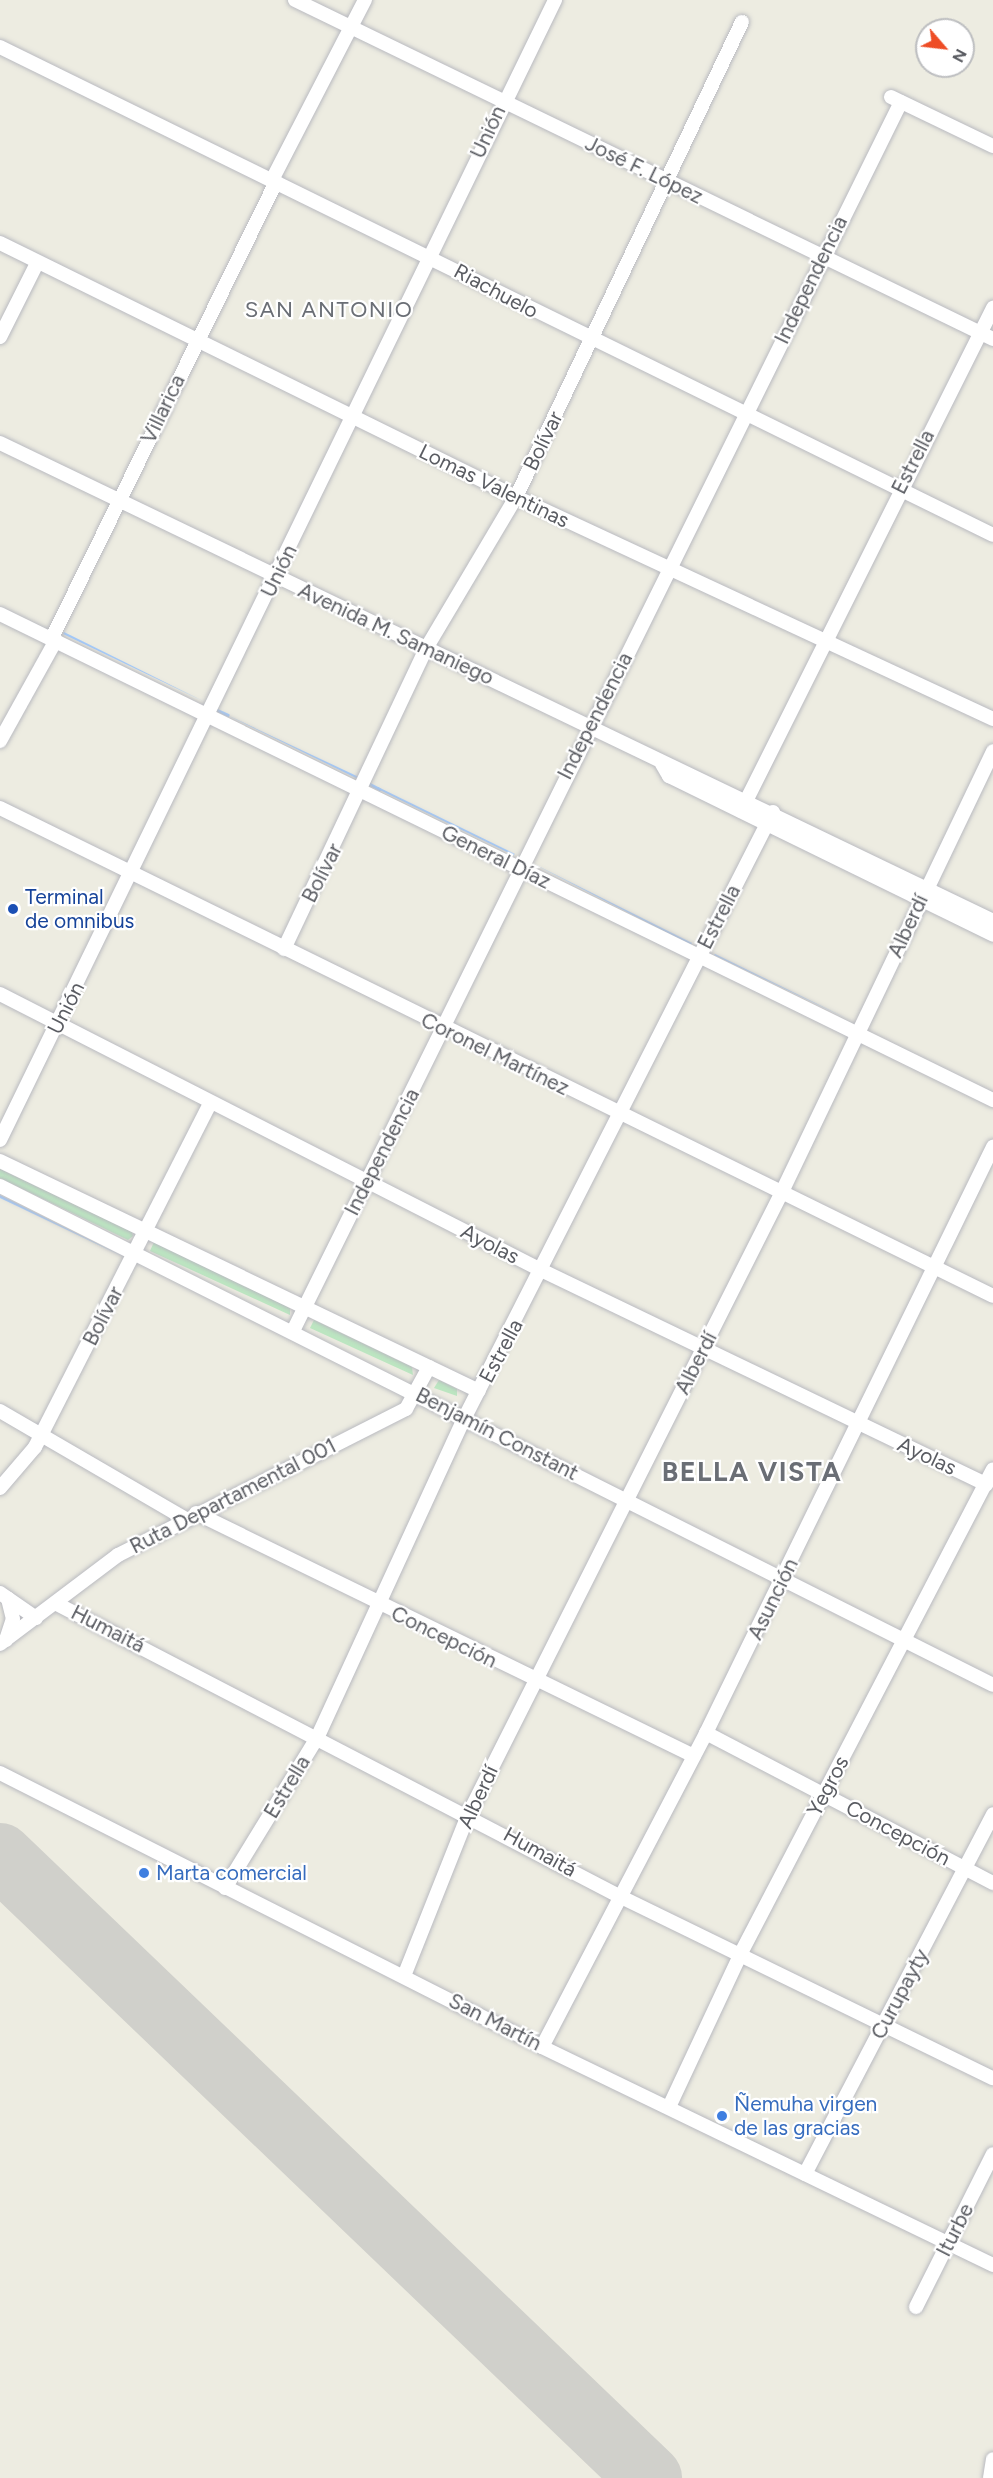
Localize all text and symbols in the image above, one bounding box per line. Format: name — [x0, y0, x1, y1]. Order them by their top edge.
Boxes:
north arrow — [915, 18, 975, 78]
text: N — [948, 46, 971, 66]
street label: Unión — [465, 102, 511, 162]
street label: José F. López — [581, 131, 707, 209]
street label: Independencia — [769, 212, 853, 348]
street label: Riachuelo — [450, 258, 542, 324]
district label: SAN ANTONIO — [245, 297, 413, 323]
street label: Villarica — [136, 370, 190, 448]
street label: Bolívar — [518, 407, 568, 475]
street label: Estrella — [886, 426, 940, 498]
street label: Lomas Valentinas — [415, 439, 573, 533]
street label: Unión — [256, 541, 302, 601]
street label: Avenida M. Samaniego — [294, 578, 498, 690]
street label: Independencia — [552, 648, 638, 784]
street label: General Díaz — [437, 820, 555, 894]
street label: Bolívar — [296, 839, 348, 907]
street label: Estrella — [692, 881, 746, 953]
place label: Terminal de omnibus — [25, 884, 134, 934]
street label: Alberdí — [882, 890, 934, 962]
marker: Terminal de omnibus — [6, 902, 20, 916]
street label: Unión — [42, 978, 90, 1038]
street label: Coronel Martínez — [417, 1007, 573, 1101]
street label: Independencia — [339, 1084, 425, 1220]
street label: Ayolas — [457, 1219, 523, 1269]
street label: Bolívar — [77, 1282, 129, 1350]
street label: Estrella — [474, 1315, 528, 1387]
street label: Alberdí — [670, 1327, 722, 1399]
street label: Benjamín Constant — [411, 1382, 583, 1486]
street label: Ayolas — [894, 1431, 960, 1481]
street label: Ruta Departamental 001 — [126, 1433, 340, 1559]
district label: BELLA VISTA — [662, 1456, 842, 1488]
street label: Asunción — [742, 1554, 804, 1644]
street label: Humaitá — [67, 1600, 149, 1658]
street label: Concepción — [387, 1601, 501, 1673]
street label: Estrella — [259, 1751, 315, 1823]
street label: Yegros — [802, 1752, 854, 1820]
street label: Alberdí — [452, 1761, 504, 1833]
street label: Concepción — [842, 1795, 954, 1871]
street label: Humaitá — [499, 1822, 581, 1882]
place label: Marta comercial — [156, 1860, 307, 1886]
marker: Marta comercial — [137, 1866, 151, 1880]
street label: Curupayty — [866, 1945, 934, 2043]
street label: San Martín — [444, 1988, 546, 2056]
place label: Ñemuha virgen de las gracias — [734, 2091, 877, 2141]
marker: Ñemuha virgen de las gracias — [715, 2109, 729, 2123]
street label: Iturbe — [931, 2199, 979, 2261]

